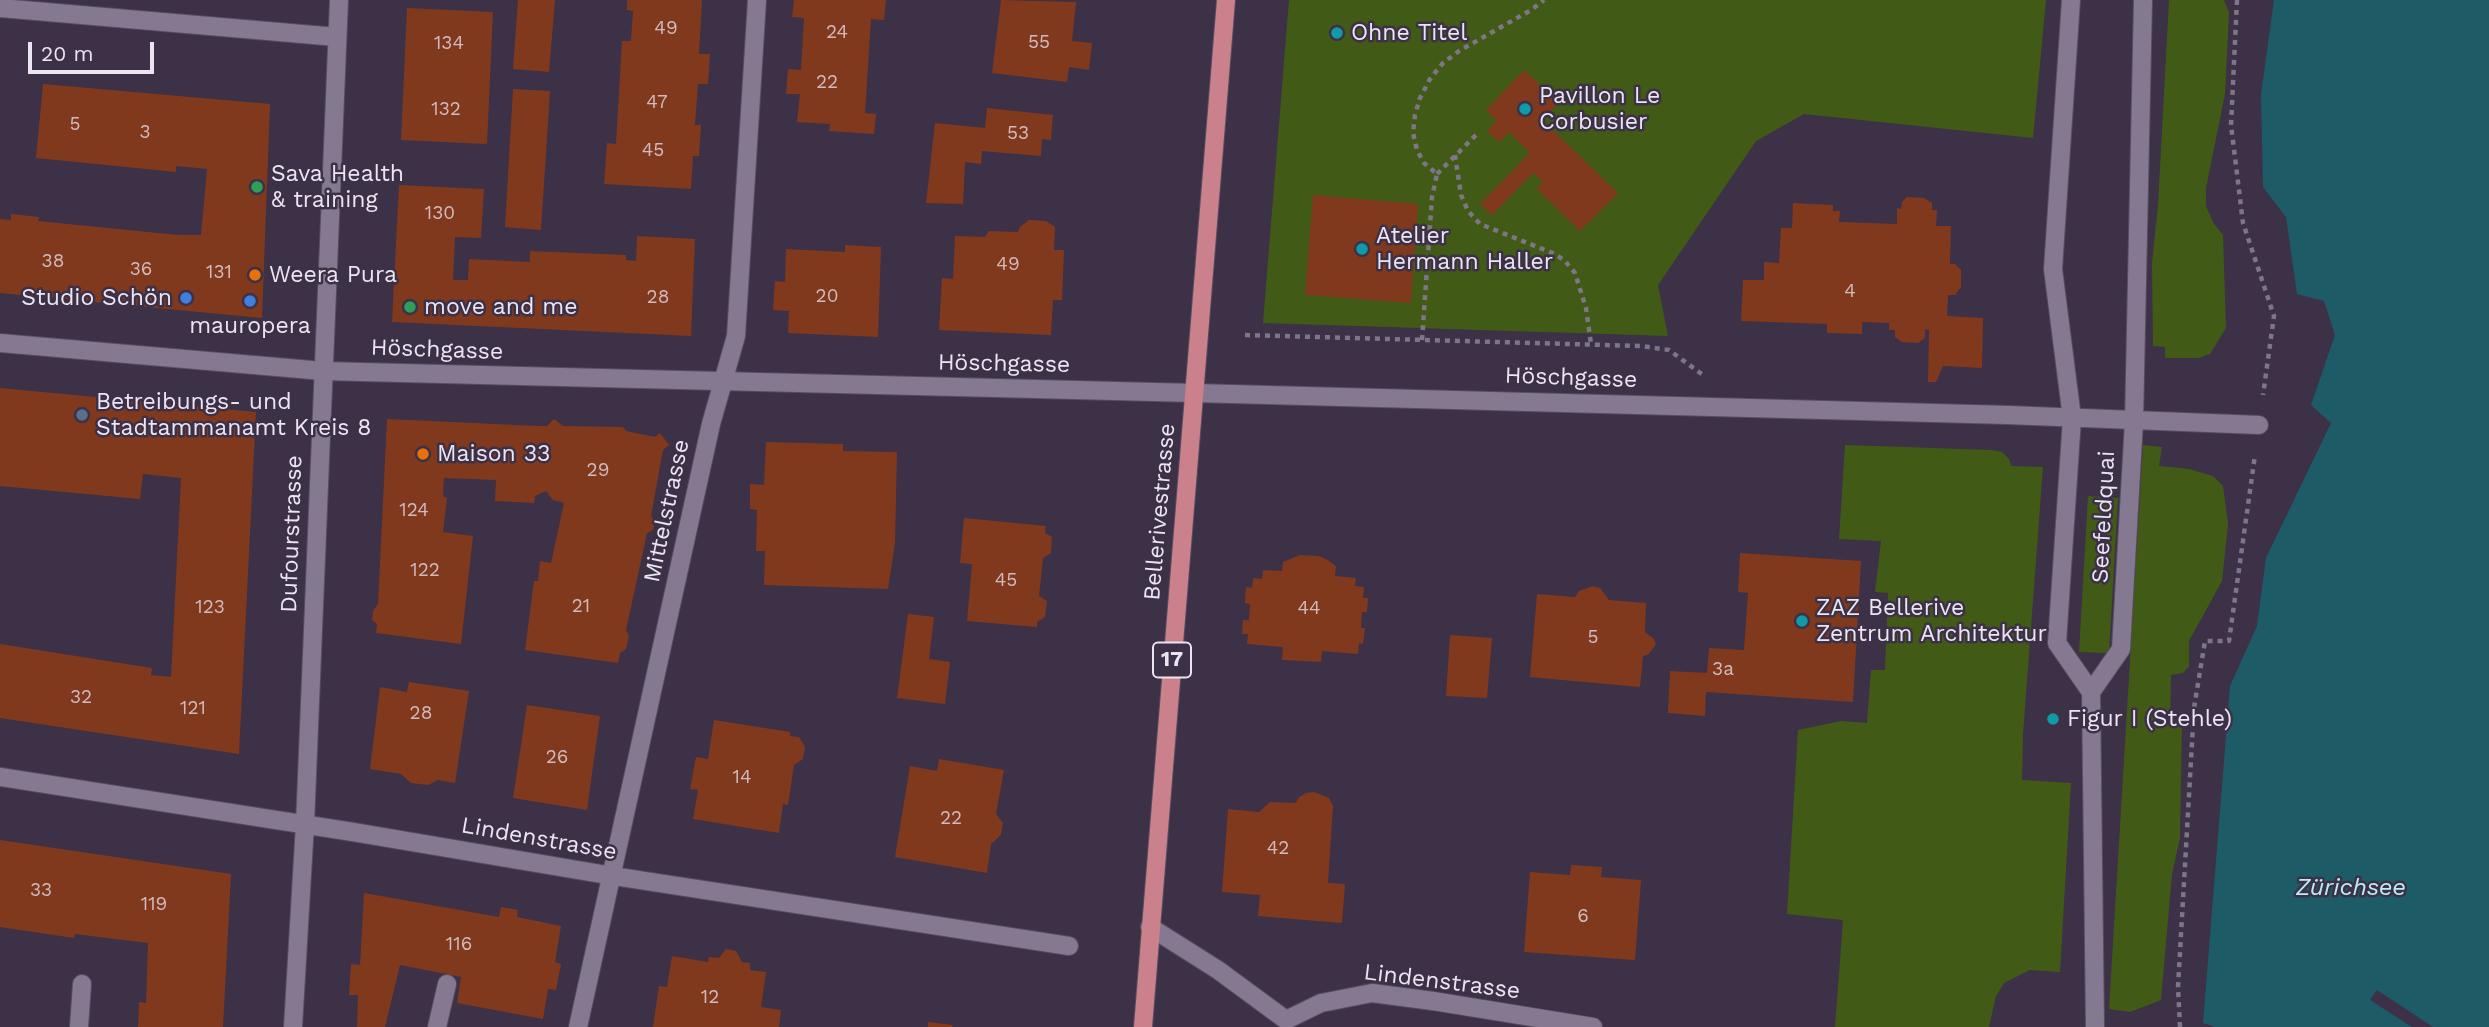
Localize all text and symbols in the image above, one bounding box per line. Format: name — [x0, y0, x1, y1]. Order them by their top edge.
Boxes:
house number: 49 — [654, 17, 678, 39]
place label: Ohne Titel — [1351, 19, 1467, 47]
house number: 24 — [826, 21, 848, 43]
marker: Ohne Titel — [1329, 25, 1345, 41]
scale bar — [32, 28, 158, 72]
house number: 55 — [1028, 31, 1050, 53]
house number: 134 — [434, 32, 464, 54]
text: 20 m — [41, 41, 93, 66]
house number: 22 — [816, 71, 838, 93]
place label: Pavillon Le Corbusier — [1539, 82, 1660, 136]
house number: 47 — [646, 91, 668, 113]
house number: 132 — [431, 98, 461, 120]
marker: Pavillon Le Corbusier — [1517, 101, 1533, 117]
house number: 5 — [69, 113, 81, 135]
house number: 3 — [139, 121, 151, 143]
house number: 53 — [1007, 122, 1029, 144]
house number: 45 — [642, 139, 664, 161]
place label: Sava Health & training — [271, 160, 404, 214]
marker: Sava Health & training — [249, 179, 265, 195]
house number: 130 — [425, 202, 455, 224]
place label: Atelier Hermann Haller — [1376, 222, 1553, 276]
marker: Atelier Hermann Haller — [1354, 241, 1370, 257]
house number: 38 — [42, 250, 64, 272]
house number: 49 — [996, 253, 1020, 275]
house number: 36 — [130, 258, 152, 280]
house number: 131 — [206, 261, 232, 283]
place label: Weera Pura — [269, 261, 397, 289]
marker: Weera Pura — [247, 267, 263, 283]
house number: 4 — [1844, 280, 1856, 302]
place label: Studio Schön — [21, 284, 172, 312]
house number: 20 — [816, 285, 838, 307]
house number: 28 — [647, 286, 669, 308]
marker: Studio Schön — [178, 290, 194, 306]
marker: mauropera — [242, 293, 258, 309]
place label: move and me — [424, 293, 578, 321]
marker: move and me — [402, 299, 418, 315]
place label: mauropera — [189, 312, 311, 340]
street label: Höschgasse — [370, 334, 504, 366]
street label: Höschgasse — [938, 349, 1070, 379]
street label: Höschgasse — [1504, 362, 1638, 394]
place label: Betreibungs- und Stadtammanamt Kreis 8 — [96, 388, 371, 442]
marker: Betreibungs- und Stadtammanamt Kreis 8 — [74, 407, 90, 423]
street label: Bellerivestrasse — [1139, 422, 1181, 602]
street label: Mittelstrasse — [638, 437, 696, 585]
place label: Maison 33 — [437, 440, 550, 468]
marker: Maison 33 — [415, 446, 431, 462]
street label: Seefeldquai — [2087, 450, 2121, 584]
street label: Dufourstrasse — [275, 455, 309, 613]
house number: 29 — [587, 459, 609, 481]
house number: 124 — [399, 499, 429, 521]
house number: 122 — [410, 559, 440, 581]
house number: 45 — [995, 569, 1017, 591]
place label: ZAZ Bellerive Zentrum Architektur — [1816, 594, 2047, 648]
house number: 21 — [572, 595, 590, 617]
house number: 123 — [195, 596, 225, 618]
house number: 44 — [1297, 597, 1321, 619]
marker: ZAZ Bellerive Zentrum Architektur — [1794, 613, 1810, 629]
house number: 5 — [1587, 626, 1599, 648]
road number: 17 — [1153, 642, 1191, 678]
house number: 3a — [1712, 658, 1734, 680]
house number: 32 — [70, 686, 92, 708]
house number: 121 — [180, 697, 206, 719]
house number: 28 — [410, 702, 432, 724]
place label: Figur I (Stehle) — [2067, 705, 2232, 733]
marker: Figur I (Stehle) — [2045, 711, 2061, 727]
house number: 26 — [546, 746, 568, 768]
house number: 14 — [732, 766, 752, 788]
house number: 22 — [940, 807, 962, 829]
street label: Lindenstrasse — [459, 812, 619, 866]
house number: 42 — [1267, 837, 1289, 859]
water label: Zürichsee — [2296, 874, 2406, 902]
house number: 33 — [30, 879, 52, 901]
house number: 119 — [141, 893, 167, 915]
house number: 6 — [1577, 905, 1589, 927]
house number: 116 — [446, 933, 472, 955]
street label: Lindenstrasse — [1362, 959, 1522, 1005]
house number: 12 — [701, 986, 719, 1008]

